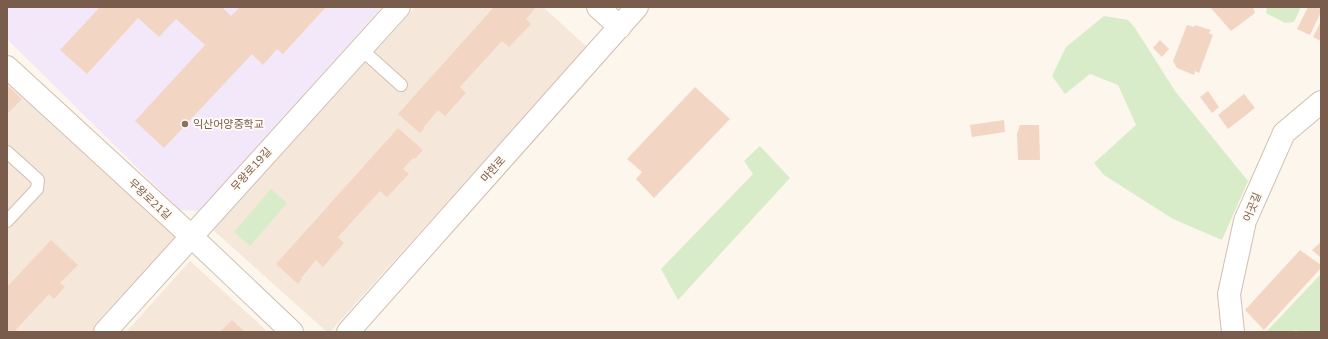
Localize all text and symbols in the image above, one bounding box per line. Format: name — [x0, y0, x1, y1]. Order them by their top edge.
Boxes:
place label: 익산어양중학교 — [193, 117, 264, 131]
marker: 익산어양중학교 — [180, 119, 190, 129]
street label: 무왕로19길 — [228, 144, 274, 194]
street label: 마한로 — [478, 153, 508, 185]
street label: 무왕로21길 — [126, 176, 174, 222]
street label: 어곳길 — [1240, 190, 1264, 224]

